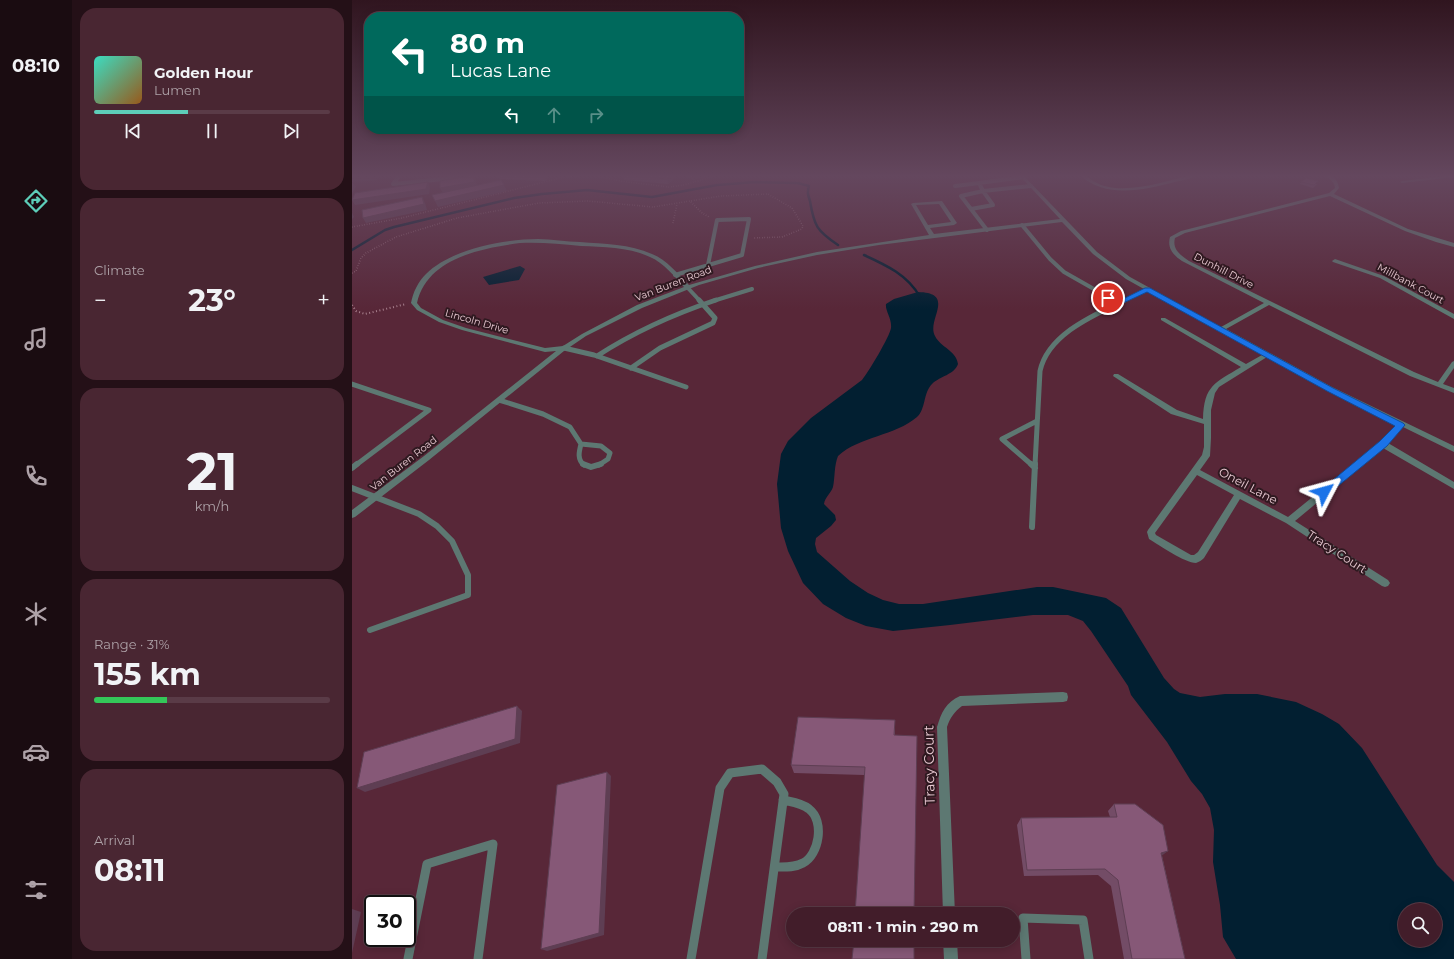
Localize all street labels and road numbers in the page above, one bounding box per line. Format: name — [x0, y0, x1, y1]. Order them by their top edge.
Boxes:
street label: Dunhill Drive — [1192, 250, 1256, 291]
street label: Millbank Court — [1375, 260, 1446, 306]
street label: Van Buren Road — [633, 263, 714, 304]
street label: Lincoln Drive — [444, 306, 510, 337]
street label: Van Buren Road — [367, 433, 439, 494]
street label: Oneil Lane — [1216, 464, 1280, 507]
street label: Tracy Court — [1305, 527, 1370, 577]
street label: Tracy Court — [919, 725, 939, 805]

